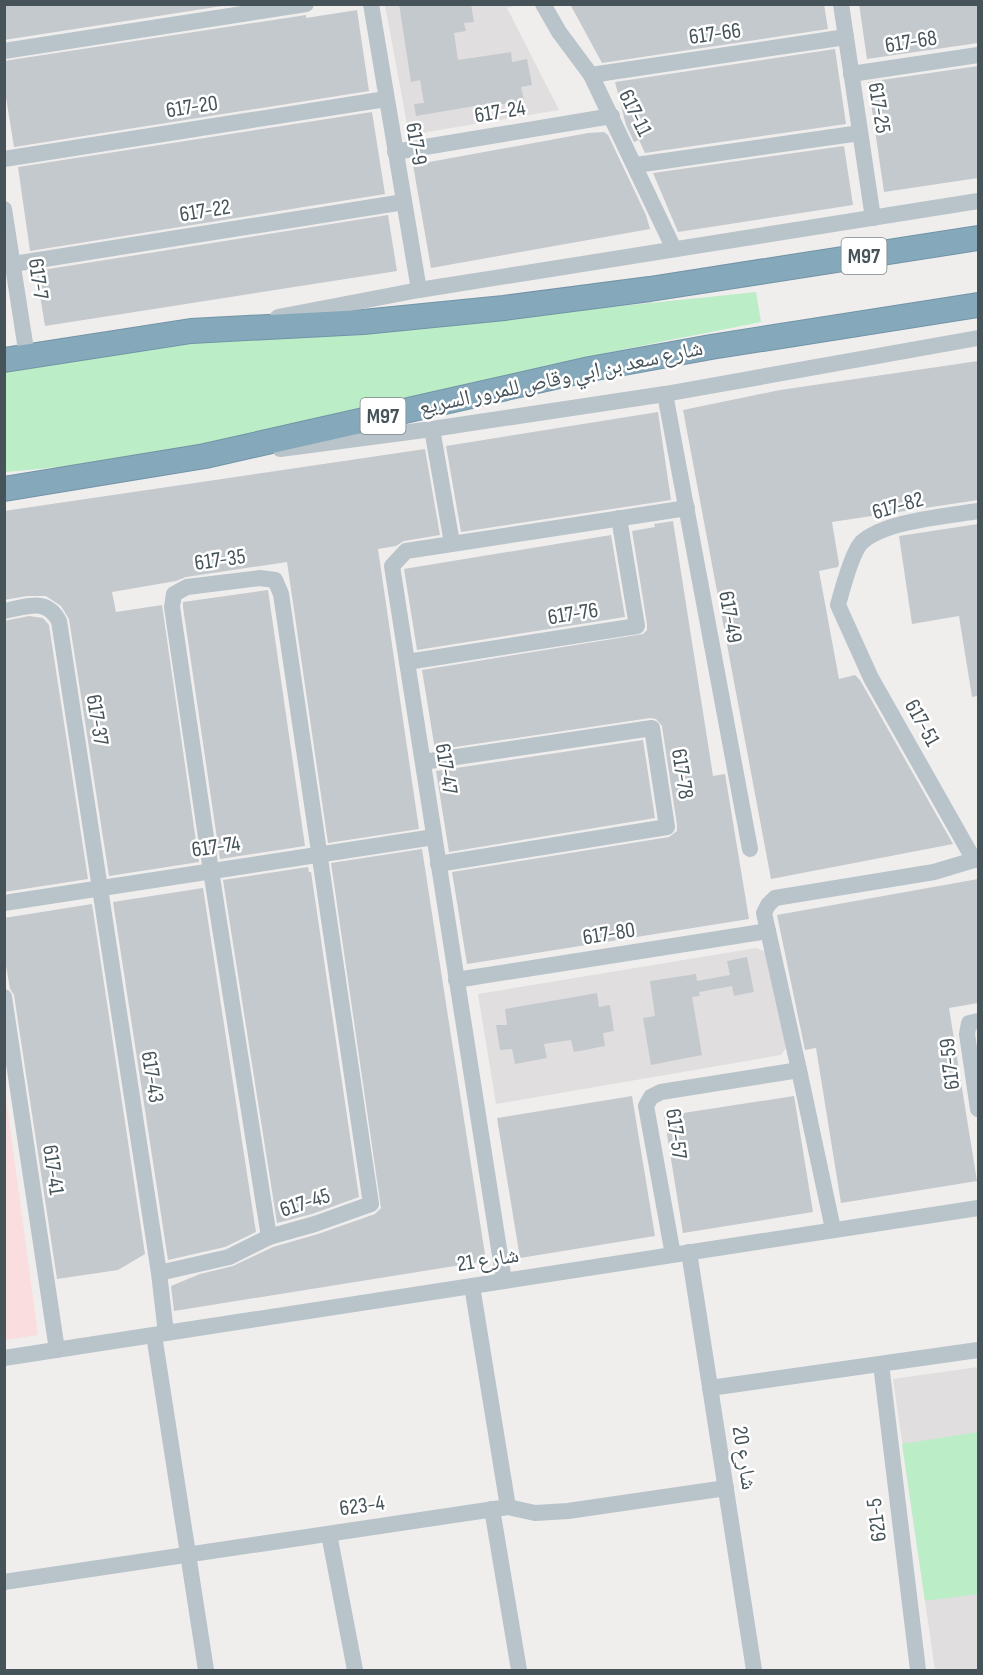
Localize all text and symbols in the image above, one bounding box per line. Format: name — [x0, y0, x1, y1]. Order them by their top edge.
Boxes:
street label: 617-66 — [687, 17, 743, 51]
street label: 617-68 — [883, 25, 939, 59]
street label: 617-25 — [862, 81, 896, 135]
street label: 617-11 — [612, 85, 658, 141]
street label: 617-20 — [164, 90, 220, 124]
street label: 617-24 — [473, 95, 527, 129]
street label: 617-9 — [399, 121, 433, 167]
street label: 617-22 — [178, 194, 232, 228]
road number: M97 — [842, 238, 886, 274]
street label: 617-7 — [22, 257, 54, 301]
street label: شارع سعد بن ابي وقاص للمرور السريع — [417, 335, 706, 424]
road number: M97 — [360, 398, 406, 434]
street label: 617-82 — [869, 486, 927, 526]
street label: 617-35 — [193, 543, 247, 577]
street label: 617-49 — [712, 589, 748, 645]
street label: 617-76 — [546, 597, 600, 631]
street label: 617-37 — [80, 693, 114, 748]
street label: 617-51 — [898, 695, 946, 751]
street label: 617-47 — [429, 742, 463, 796]
street label: 617-78 — [665, 747, 699, 801]
street label: 617-74 — [190, 830, 242, 864]
street label: 617-80 — [581, 917, 637, 951]
street label: 617-59 — [934, 1037, 966, 1091]
street label: 617-43 — [135, 1049, 169, 1105]
street label: 617-57 — [659, 1107, 693, 1161]
street label: 617-41 — [36, 1143, 70, 1197]
street label: 617-45 — [276, 1182, 334, 1224]
street label: شارع 21 — [455, 1242, 521, 1278]
street label: شارع 20 — [726, 1424, 762, 1492]
street label: 623-4 — [338, 1489, 386, 1523]
street label: 621-5 — [861, 1497, 893, 1543]

